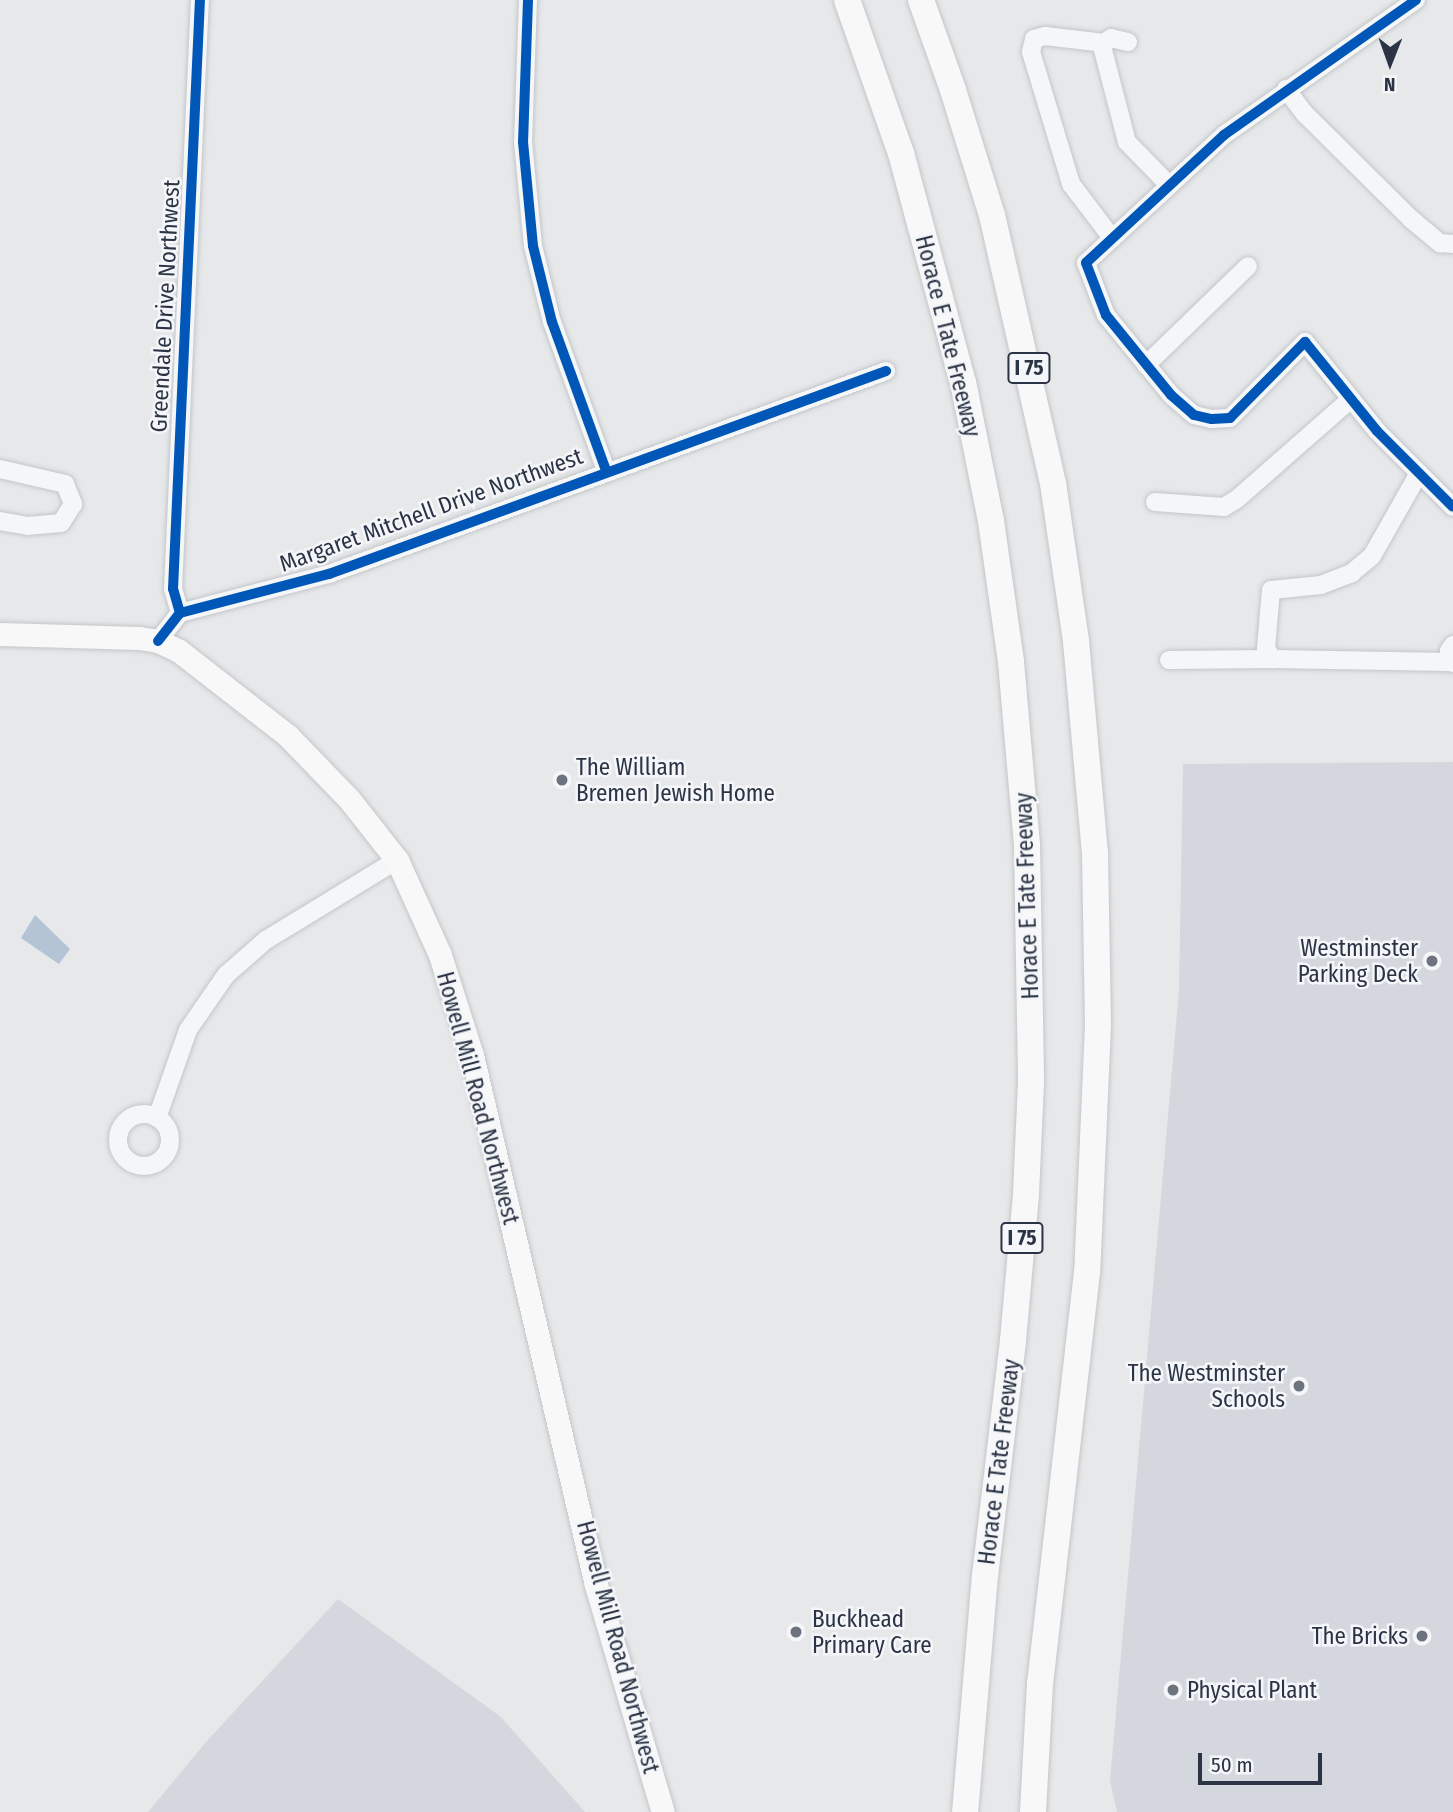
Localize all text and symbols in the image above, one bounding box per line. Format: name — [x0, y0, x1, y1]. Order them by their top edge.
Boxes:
north arrow — [1355, 28, 1425, 98]
text: N — [1384, 73, 1396, 96]
street label: Greendale Drive Northwest — [145, 179, 185, 433]
street label: Horace E Tate Freeway — [910, 232, 986, 440]
road number: I 75 — [1006, 350, 1052, 386]
street label: Margaret Mitchell Drive Northwest — [276, 442, 586, 578]
place label: The William Bremen Jewish Home — [576, 753, 775, 807]
marker: The William Bremen Jewish Home — [554, 772, 570, 788]
street label: Horace E Tate Freeway — [1010, 792, 1044, 1000]
place label: Westminster Parking Deck — [1298, 934, 1418, 988]
marker: Westminster Parking Deck — [1424, 953, 1440, 969]
street label: Howell Mill Road Northwest — [431, 969, 525, 1227]
road number: I 75 — [999, 1220, 1045, 1256]
street label: Horace E Tate Freeway — [973, 1358, 1025, 1566]
place label: The Westminster Schools — [1128, 1359, 1285, 1413]
marker: The Westminster Schools — [1291, 1378, 1307, 1394]
street label: Howell Mill Road Northwest — [571, 1518, 665, 1776]
place label: Buckhead Primary Care — [812, 1605, 932, 1659]
marker: Buckhead Primary Care — [786, 1622, 806, 1642]
place label: The Bricks — [1312, 1622, 1408, 1650]
marker: The Bricks — [1414, 1628, 1430, 1644]
place label: Physical Plant — [1187, 1676, 1317, 1704]
marker: Physical Plant — [1165, 1682, 1181, 1698]
scale bar — [1201, 1738, 1325, 1782]
text: 50 m — [1211, 1752, 1253, 1778]

